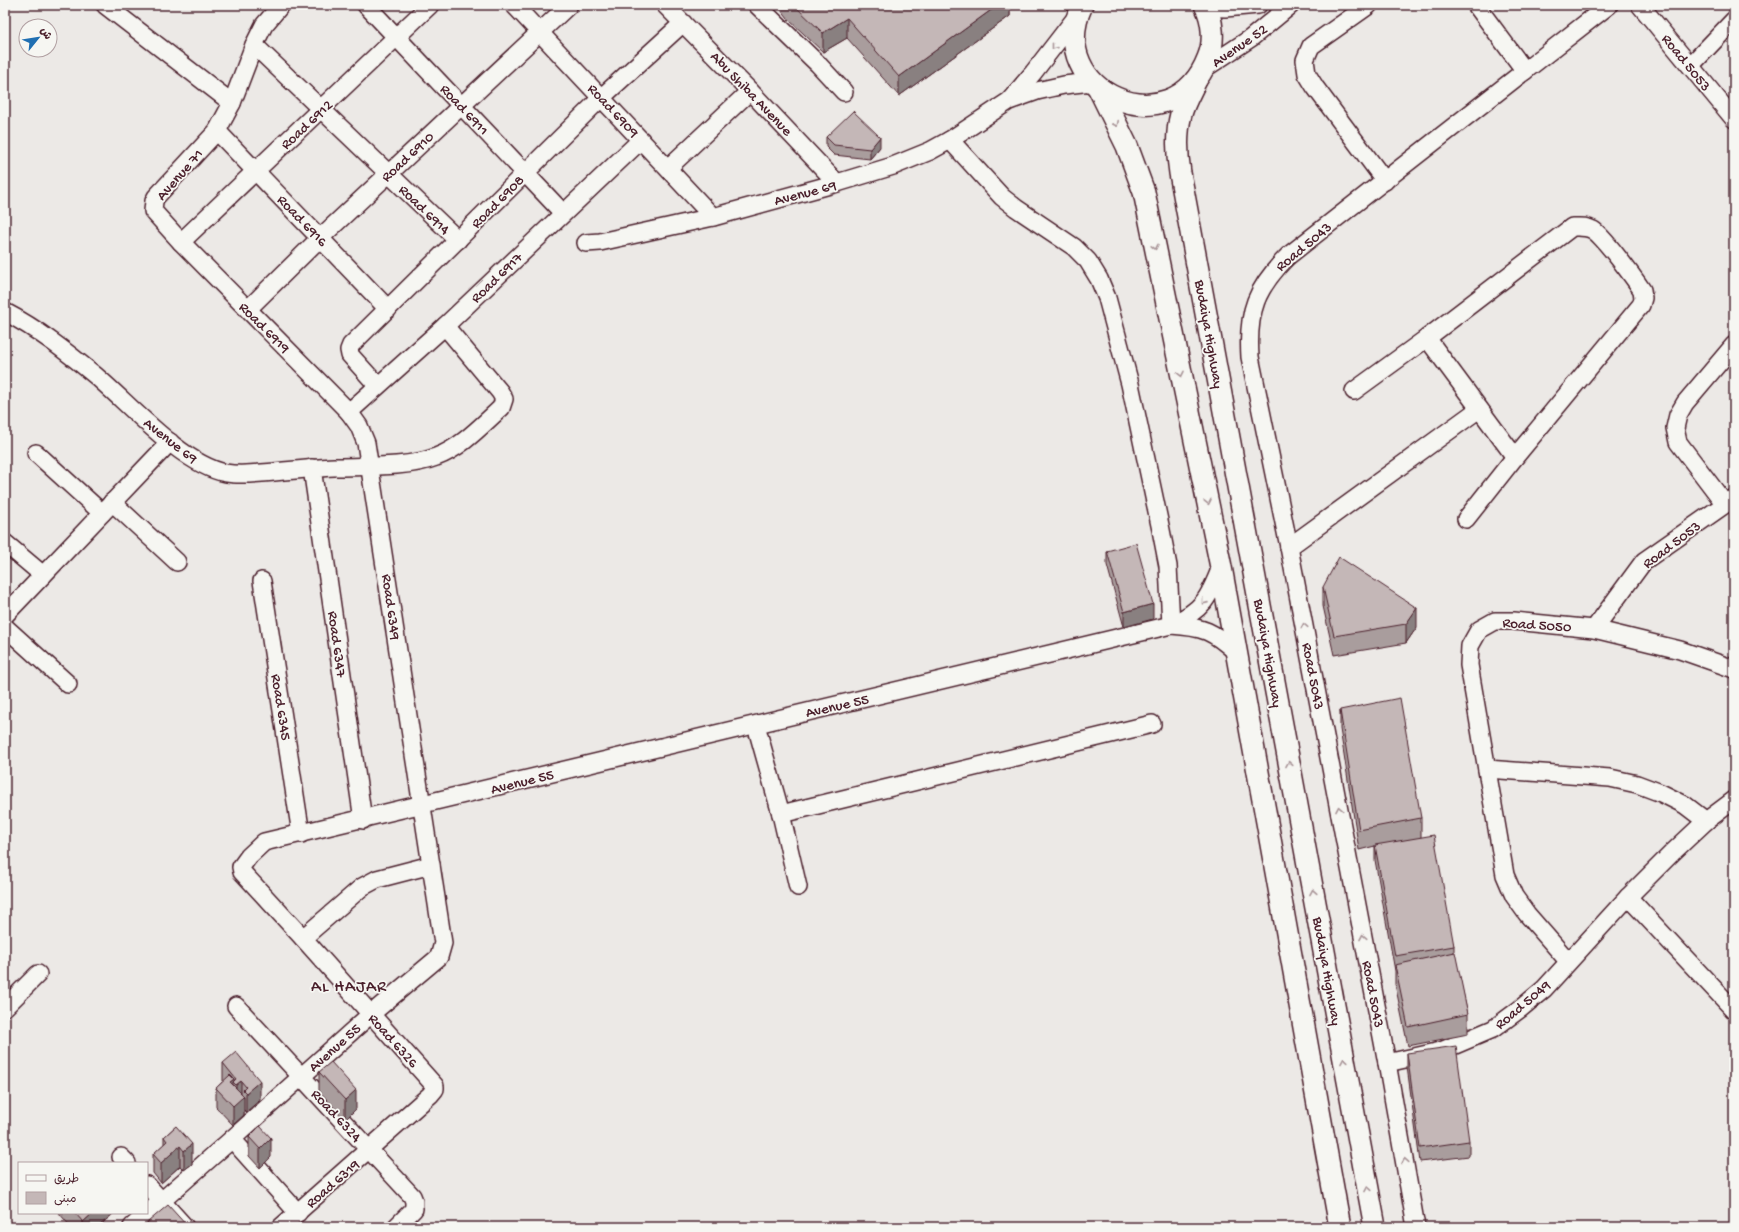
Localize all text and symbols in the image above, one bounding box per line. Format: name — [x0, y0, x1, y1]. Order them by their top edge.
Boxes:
north arrow — [18, 18, 58, 58]
street label: Avenue 52 — [1209, 21, 1271, 72]
text: ش — [37, 26, 53, 42]
street label: Road 5053 — [1657, 31, 1714, 96]
one-way arrow — [1051, 43, 1058, 50]
street label: Abu Shiba Avenue — [706, 48, 796, 141]
street label: Road 6911 — [435, 81, 492, 140]
street label: Road 6909 — [583, 81, 642, 143]
street label: Road 6912 — [278, 97, 337, 154]
one-way arrow — [1111, 120, 1119, 127]
street label: Road 6910 — [378, 128, 439, 187]
street label: Avenue 71 — [153, 146, 208, 205]
street label: Road 6908 — [468, 172, 529, 233]
street label: Avenue 69 — [772, 177, 839, 211]
street label: Road 6914 — [394, 182, 453, 239]
street label: Road 6916 — [272, 192, 331, 251]
street label: Road 5043 — [1273, 219, 1336, 276]
one-way arrow — [1151, 244, 1159, 250]
street label: Road 6917 — [468, 248, 528, 308]
street label: Budaiya Highway — [1189, 278, 1227, 391]
street label: Road 6919 — [234, 299, 293, 358]
one-way arrow — [1177, 371, 1185, 378]
street label: Avenue 69 — [139, 415, 201, 469]
one-way arrow — [1203, 499, 1211, 505]
street label: Road 5053 — [1639, 518, 1705, 573]
street label: Road 6349 — [376, 573, 404, 642]
one-way arrow — [1202, 597, 1209, 604]
street label: Budaiya Highway — [1248, 597, 1286, 710]
street label: Road 6347 — [322, 610, 350, 680]
street label: Road 5050 — [1502, 615, 1572, 637]
one-way arrow — [1301, 623, 1309, 629]
street label: Road 5043 — [1297, 641, 1327, 711]
street label: Road 6345 — [266, 673, 294, 742]
street label: Avenue 55 — [804, 691, 871, 723]
one-way arrow — [1286, 761, 1294, 767]
street label: Avenue 55 — [489, 766, 556, 799]
one-way arrow — [1335, 806, 1344, 812]
one-way arrow — [1309, 889, 1318, 895]
street label: Budaiya Highway — [1307, 915, 1345, 1028]
one-way arrow — [1360, 934, 1368, 940]
street label: Road 5043 — [1357, 959, 1387, 1029]
street label: Road 5049 — [1492, 977, 1555, 1034]
district label: AL HAJAR — [311, 978, 387, 998]
street label: Road 6326 — [364, 1011, 422, 1072]
street label: Avenue 55 — [305, 1020, 365, 1077]
one-way arrow — [1341, 1058, 1349, 1064]
street label: Road 6324 — [306, 1086, 365, 1147]
street label: Road 6319 — [303, 1156, 364, 1213]
one-way arrow — [1401, 1158, 1410, 1164]
legend — [18, 1162, 148, 1214]
text: طريق — [54, 1173, 79, 1187]
one-way arrow — [1364, 1186, 1373, 1192]
text: مبنى — [54, 1193, 77, 1207]

